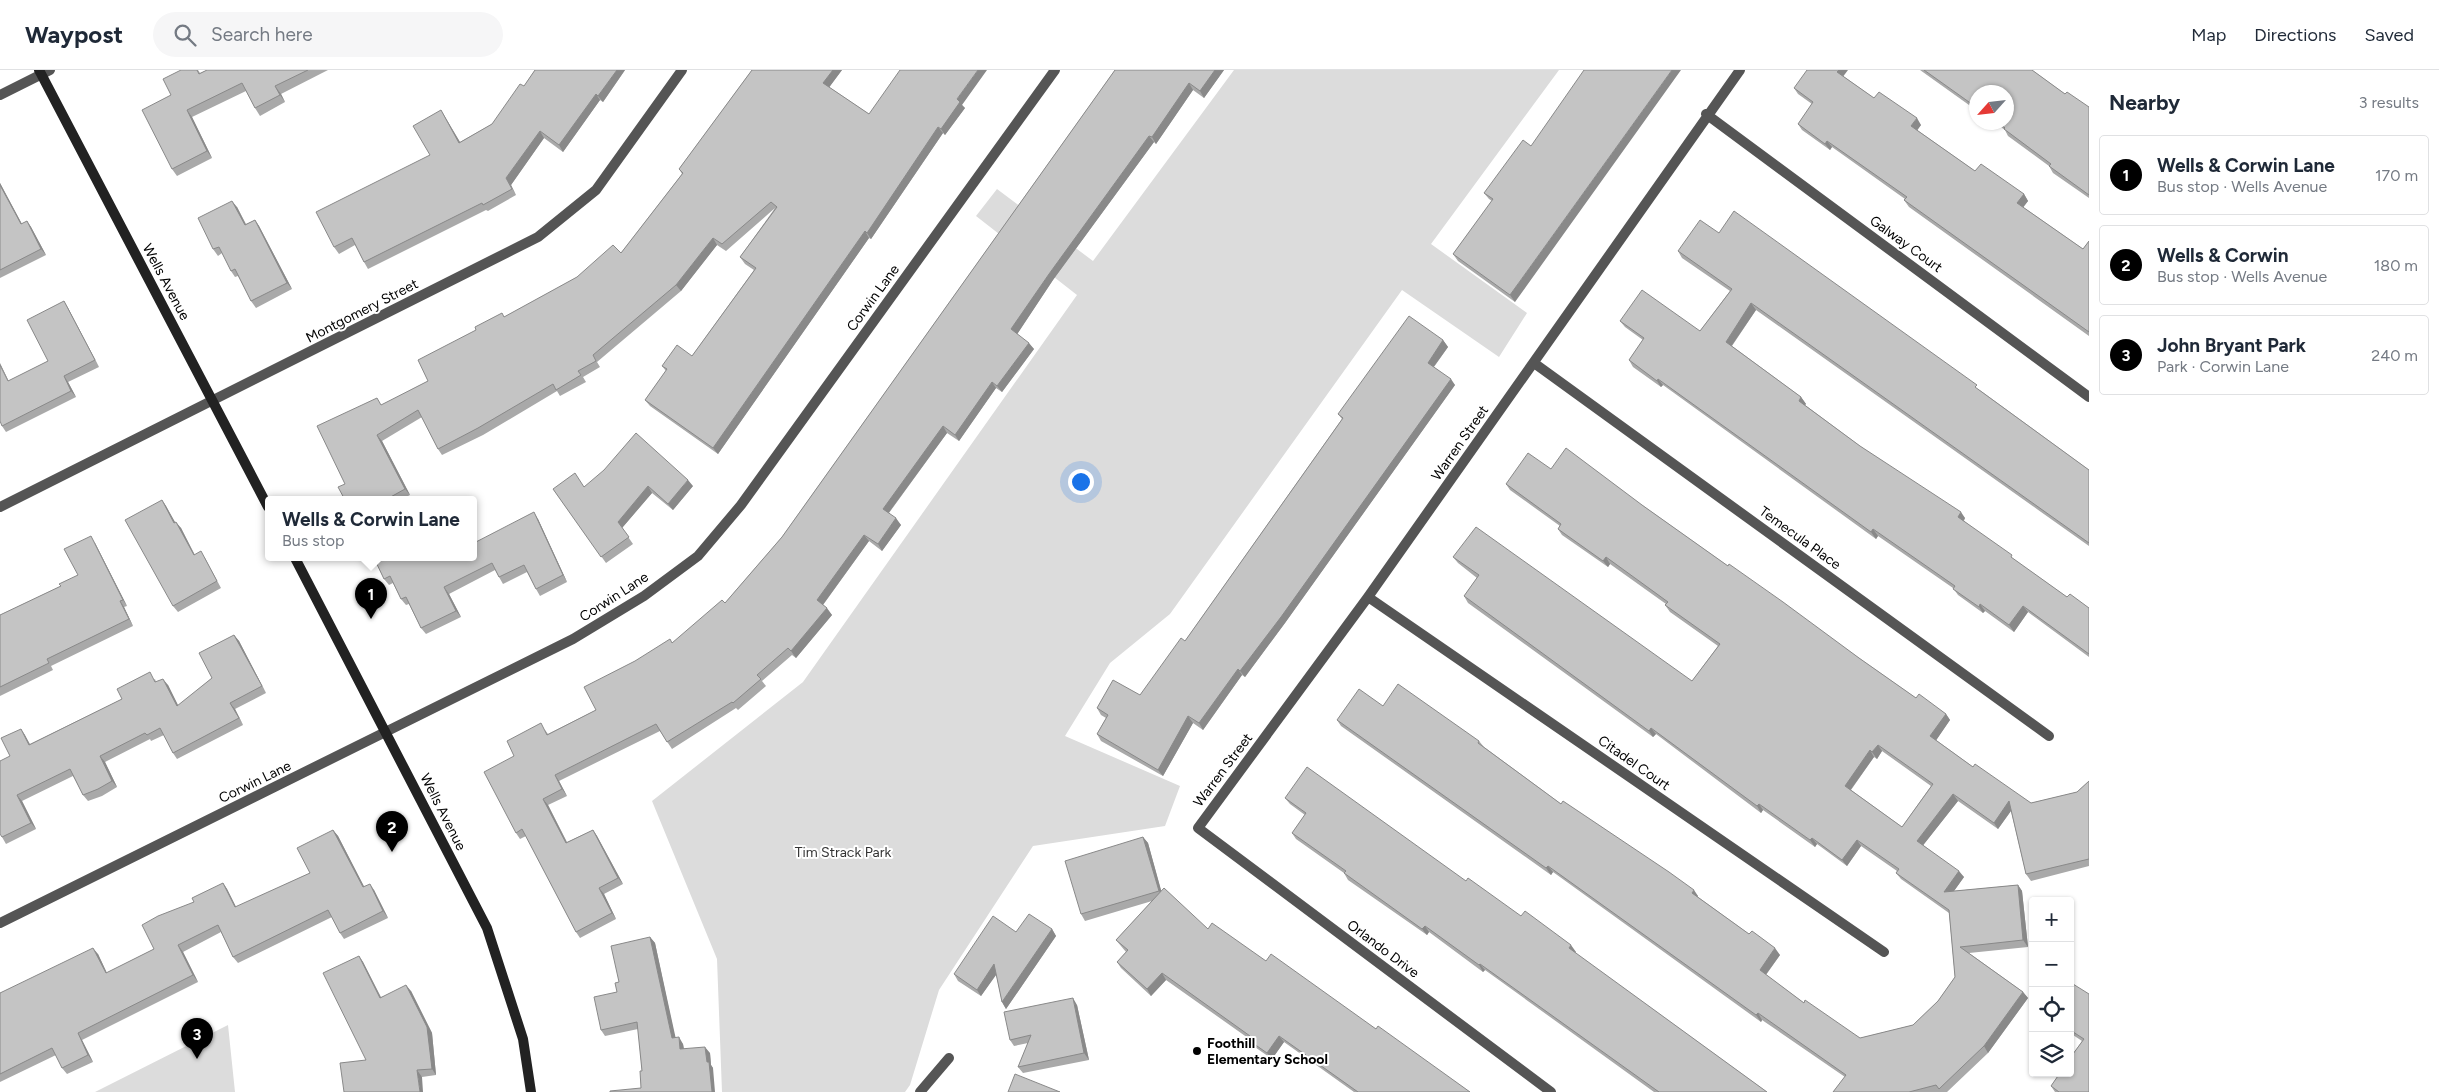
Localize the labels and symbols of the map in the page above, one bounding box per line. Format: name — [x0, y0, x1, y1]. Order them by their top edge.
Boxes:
north arrow — [1969, 85, 2014, 130]
street label: Galway Court — [1866, 212, 1946, 276]
street label: Wells Avenue — [139, 241, 193, 323]
street label: Corwin Lane — [843, 261, 903, 335]
street label: Montgomery Street — [303, 275, 421, 347]
street label: Warren Street — [1428, 402, 1492, 484]
your location — [1068, 469, 1094, 495]
street label: Temecula Place — [1756, 503, 1844, 573]
street label: Corwin Lane — [577, 568, 652, 625]
pin: 1 — [355, 578, 387, 619]
street label: Warren Street — [1190, 730, 1256, 810]
street label: Citadel Court — [1595, 732, 1673, 794]
street label: Corwin Lane — [216, 757, 294, 807]
street label: Wells Avenue — [416, 771, 470, 854]
pin: 2 — [376, 811, 408, 852]
park label: Tim Strack Park — [795, 844, 891, 861]
street label: Orlando Drive — [1344, 916, 1423, 982]
pin: 3 — [181, 1018, 213, 1059]
place label: Foothill Elementary School — [1207, 1035, 1328, 1068]
marker: Foothill Elementary School — [1191, 1045, 1203, 1057]

